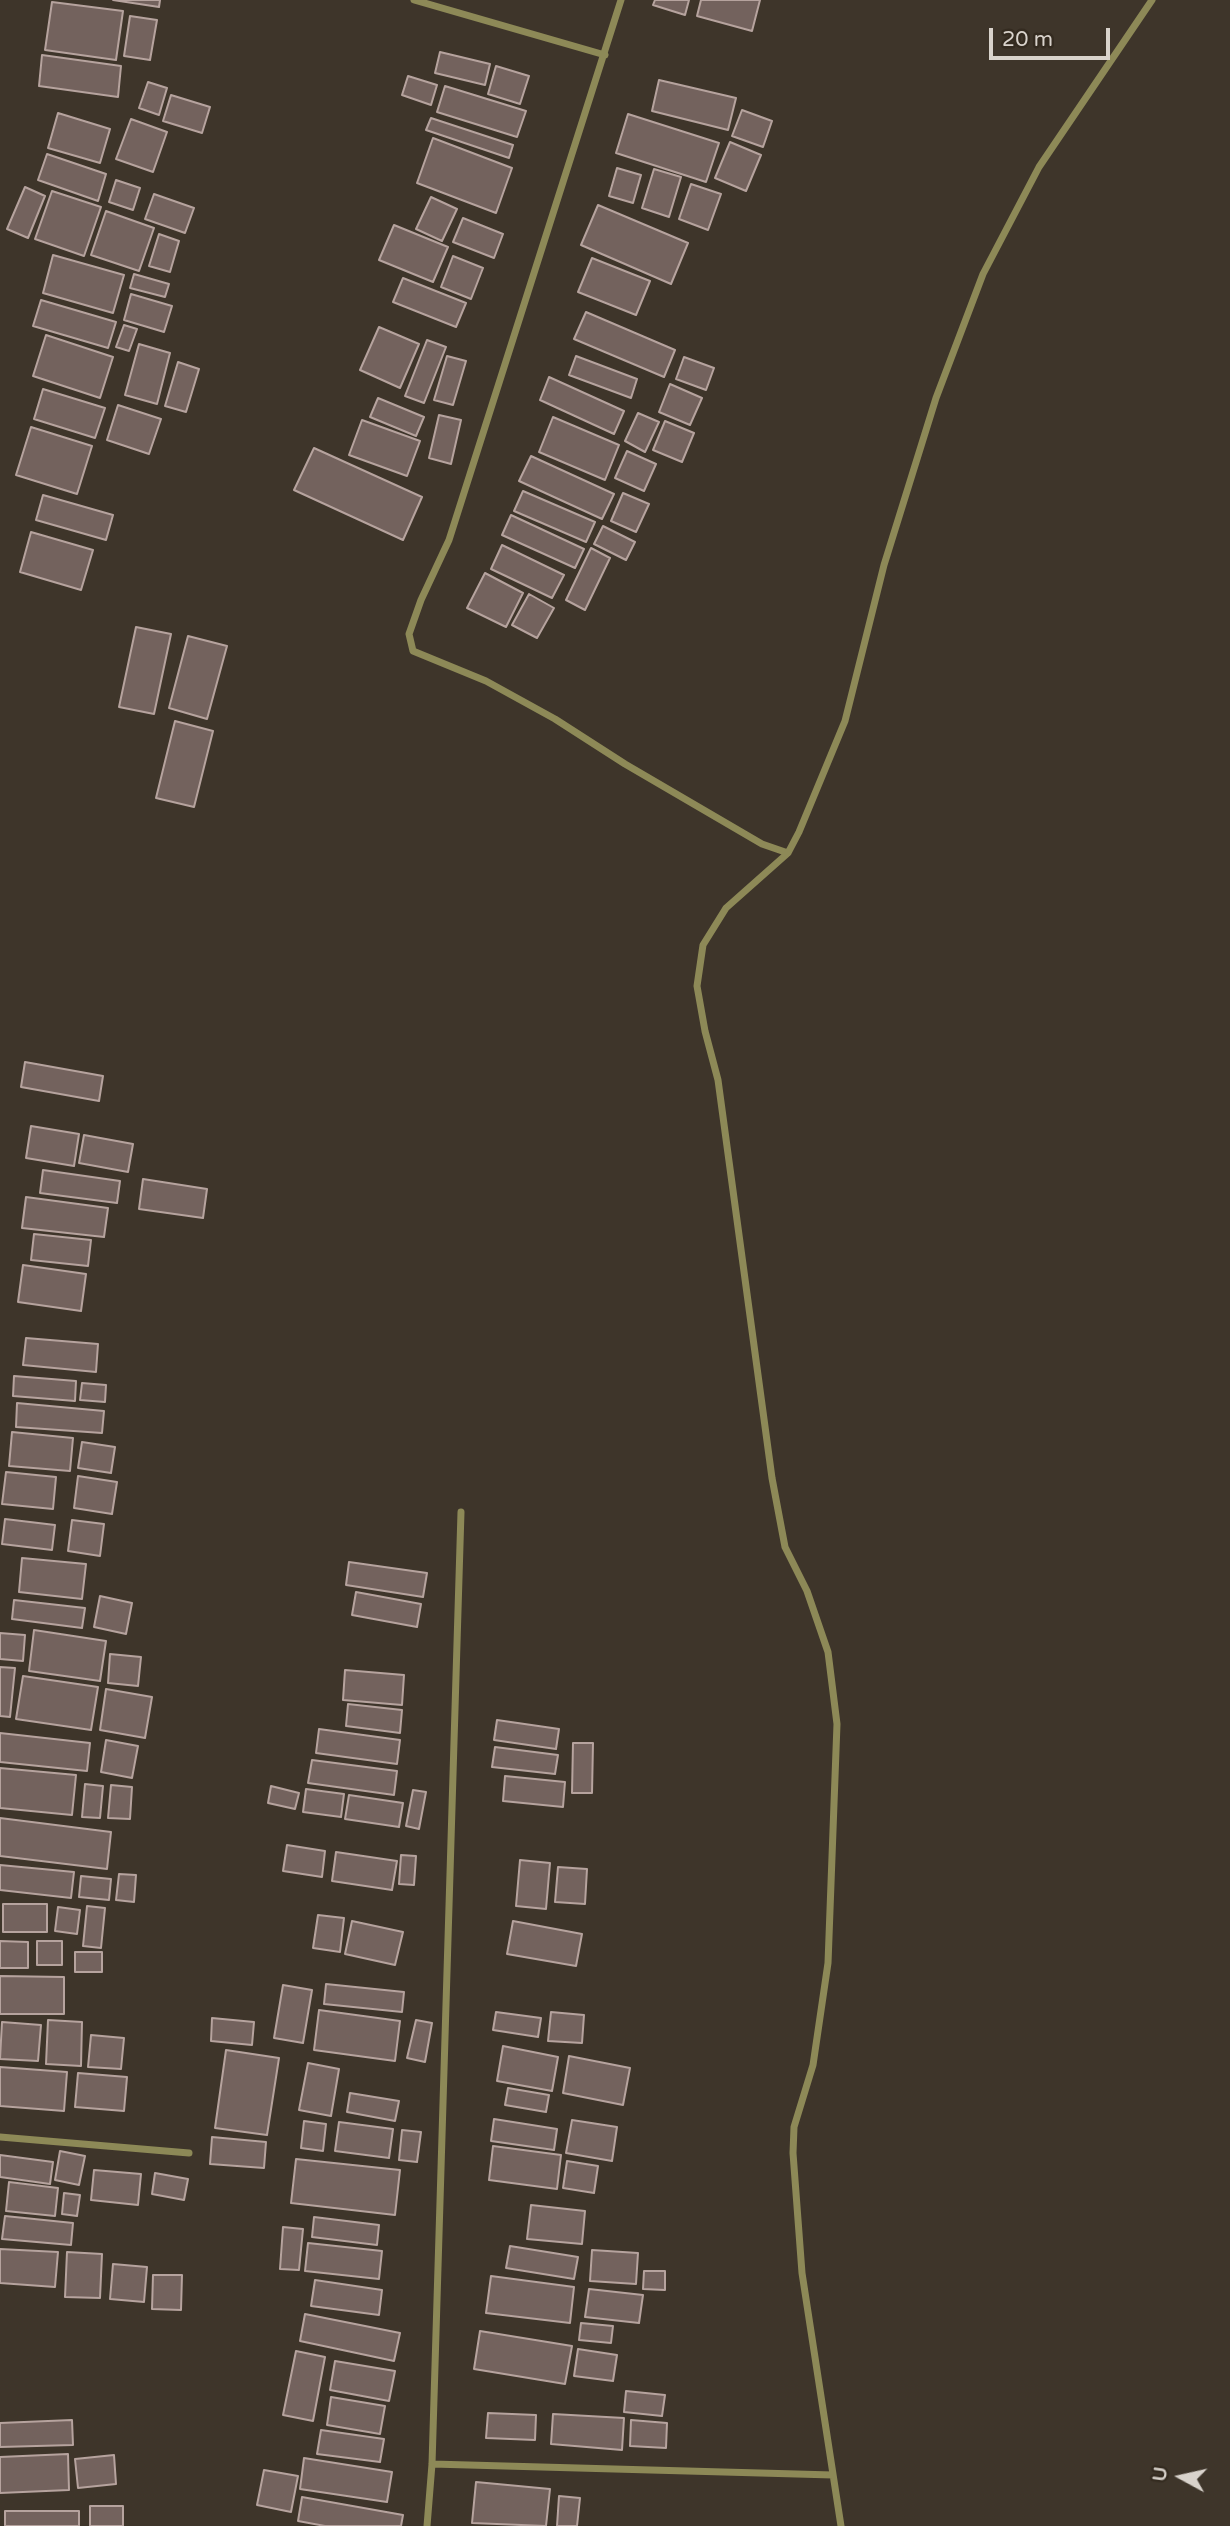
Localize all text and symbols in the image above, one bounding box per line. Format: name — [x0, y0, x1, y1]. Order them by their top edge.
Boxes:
scale bar — [992, 14, 1113, 58]
text: 20 m — [1002, 27, 1053, 52]
north arrow — [1146, 2442, 1216, 2512]
text: U — [1148, 2465, 1172, 2483]

